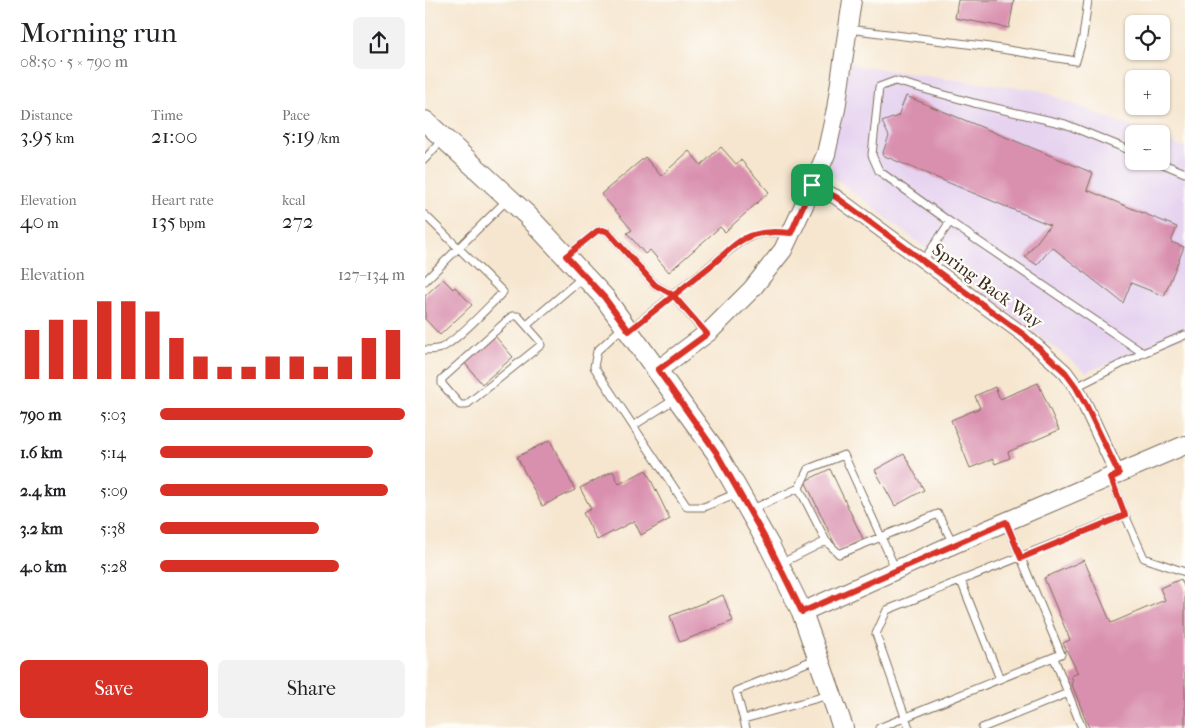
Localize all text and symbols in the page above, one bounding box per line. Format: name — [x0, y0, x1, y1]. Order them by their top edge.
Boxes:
map controls — [1125, 15, 1170, 170]
button: locate — [1125, 15, 1170, 60]
text: Morning run — [20, 16, 177, 49]
button: share — [353, 17, 405, 69]
text: 08:50 · 5 × 790 m — [20, 52, 128, 71]
button: + — [1125, 70, 1170, 115]
text: Distance — [20, 107, 73, 124]
text: Time — [151, 107, 183, 124]
text: Pace — [282, 107, 310, 124]
text: 3.95 — [20, 124, 52, 148]
text: 21:00 — [151, 124, 198, 148]
text: 5:19 — [282, 124, 315, 148]
button: − — [1125, 125, 1170, 170]
text: km — [52, 130, 74, 147]
text: /km — [315, 130, 340, 147]
pin — [791, 164, 833, 206]
icon: arrive — [798, 171, 826, 199]
text: Elevation — [20, 192, 77, 209]
text: Heart rate — [151, 192, 214, 209]
text: kcal — [282, 192, 306, 209]
text: 40 — [20, 209, 44, 233]
text: 135 — [151, 209, 176, 233]
text: 272 — [282, 209, 314, 233]
text: m — [44, 215, 59, 232]
text: bpm — [176, 215, 206, 232]
street label: Spring Back Way — [928, 239, 1047, 334]
text: Elevation — [20, 265, 85, 284]
text: 127–134 m — [338, 265, 405, 284]
text: 790 m — [20, 405, 62, 424]
text: 5:03 — [100, 405, 126, 424]
text: 1.6 km — [20, 443, 62, 462]
text: 5:14 — [100, 443, 126, 462]
text: 2.4 km — [20, 481, 66, 500]
text: 5:09 — [100, 481, 128, 500]
text: 3.2 km — [20, 519, 63, 538]
text: 5:38 — [100, 519, 125, 538]
text: 4.0 km — [20, 557, 67, 576]
text: 5:28 — [100, 557, 127, 576]
button: Save — [20, 660, 208, 718]
button: Share — [218, 660, 405, 718]

